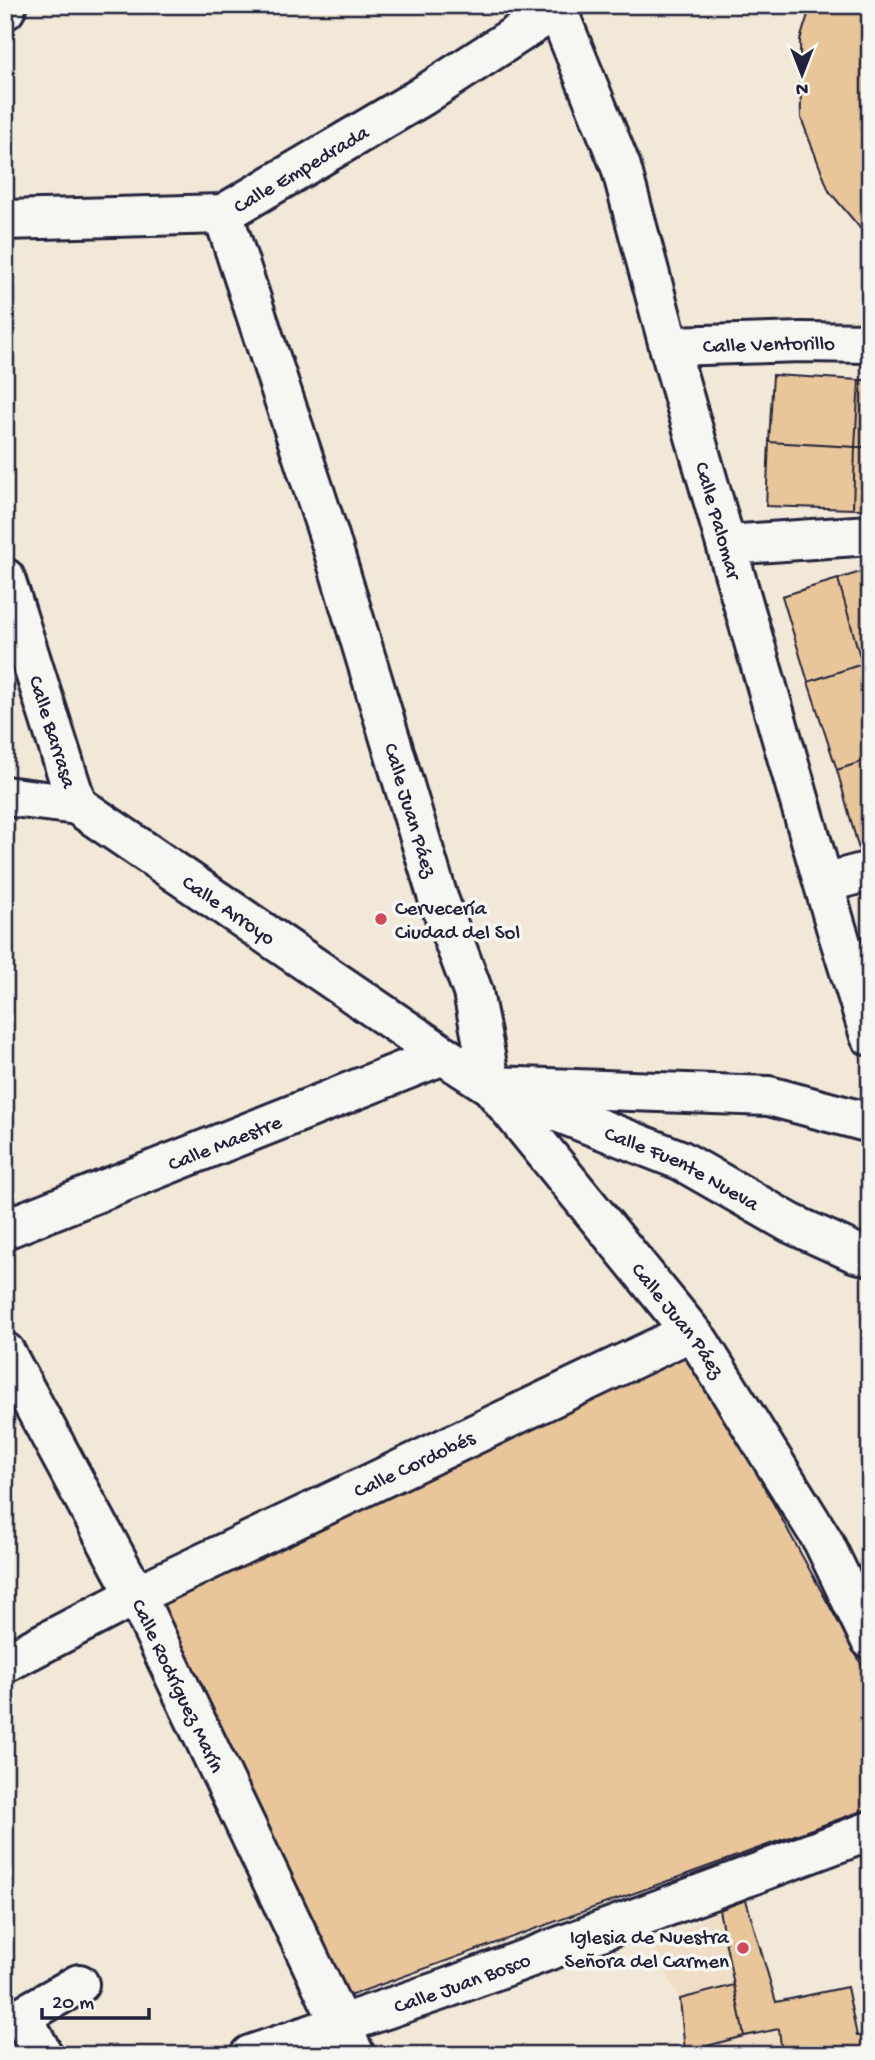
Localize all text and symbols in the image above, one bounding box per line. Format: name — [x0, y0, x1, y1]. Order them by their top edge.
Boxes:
north arrow — [766, 38, 836, 108]
text: N — [796, 76, 808, 99]
street label: Calle Empedrada — [230, 121, 375, 221]
street label: Calle Ventorillo — [703, 333, 835, 361]
street label: Calle Palomar — [687, 460, 745, 584]
street label: Calle Barrasa — [21, 673, 80, 793]
street label: Calle Juan Páez — [376, 741, 440, 882]
street label: Calle Arroyo — [176, 871, 279, 953]
place label: Cervecería Ciudad del Sol — [395, 898, 520, 947]
marker: Cervecería Ciudad del Sol — [373, 911, 389, 927]
street label: Calle Maestre — [165, 1111, 287, 1179]
street label: Calle Fuente Nueva — [600, 1123, 764, 1219]
street label: Calle Juan Páez — [624, 1259, 728, 1385]
street label: Calle Cordobés — [351, 1426, 481, 1506]
street label: Calle Rodríguez Marín — [124, 1596, 228, 1778]
place label: Iglesia de Nuestra Señora del Carmen — [565, 1927, 730, 1976]
marker: Iglesia de Nuestra Señora del Carmen — [735, 1940, 751, 1956]
street label: Calle Juan Bosco — [391, 1949, 535, 2021]
scale bar — [42, 1976, 149, 2020]
text: 20 m — [52, 1992, 94, 2017]

